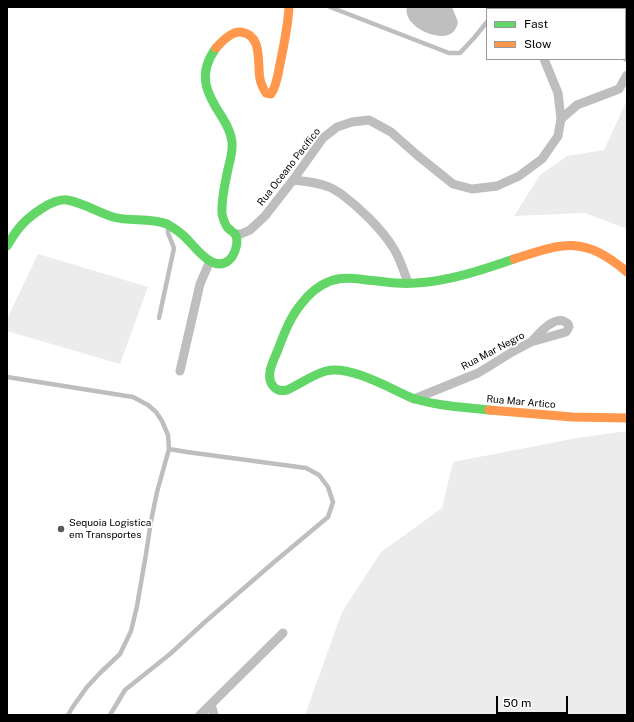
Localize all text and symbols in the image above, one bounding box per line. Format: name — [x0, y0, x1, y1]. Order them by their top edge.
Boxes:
legend — [486, 8, 626, 60]
text: Fast — [524, 17, 548, 31]
text: Slow — [524, 37, 551, 51]
street label: Rua Oceano Pacífico — [255, 126, 323, 208]
street label: Rua Mar Negro — [459, 329, 527, 373]
street label: Rua Mar Artico — [486, 393, 556, 411]
place label: Sequoia Logistica em Transportes — [69, 517, 151, 540]
marker: Sequoia Logistica em Transportes — [56, 524, 66, 534]
scale bar — [498, 688, 570, 714]
text: 50 m — [503, 696, 531, 710]

